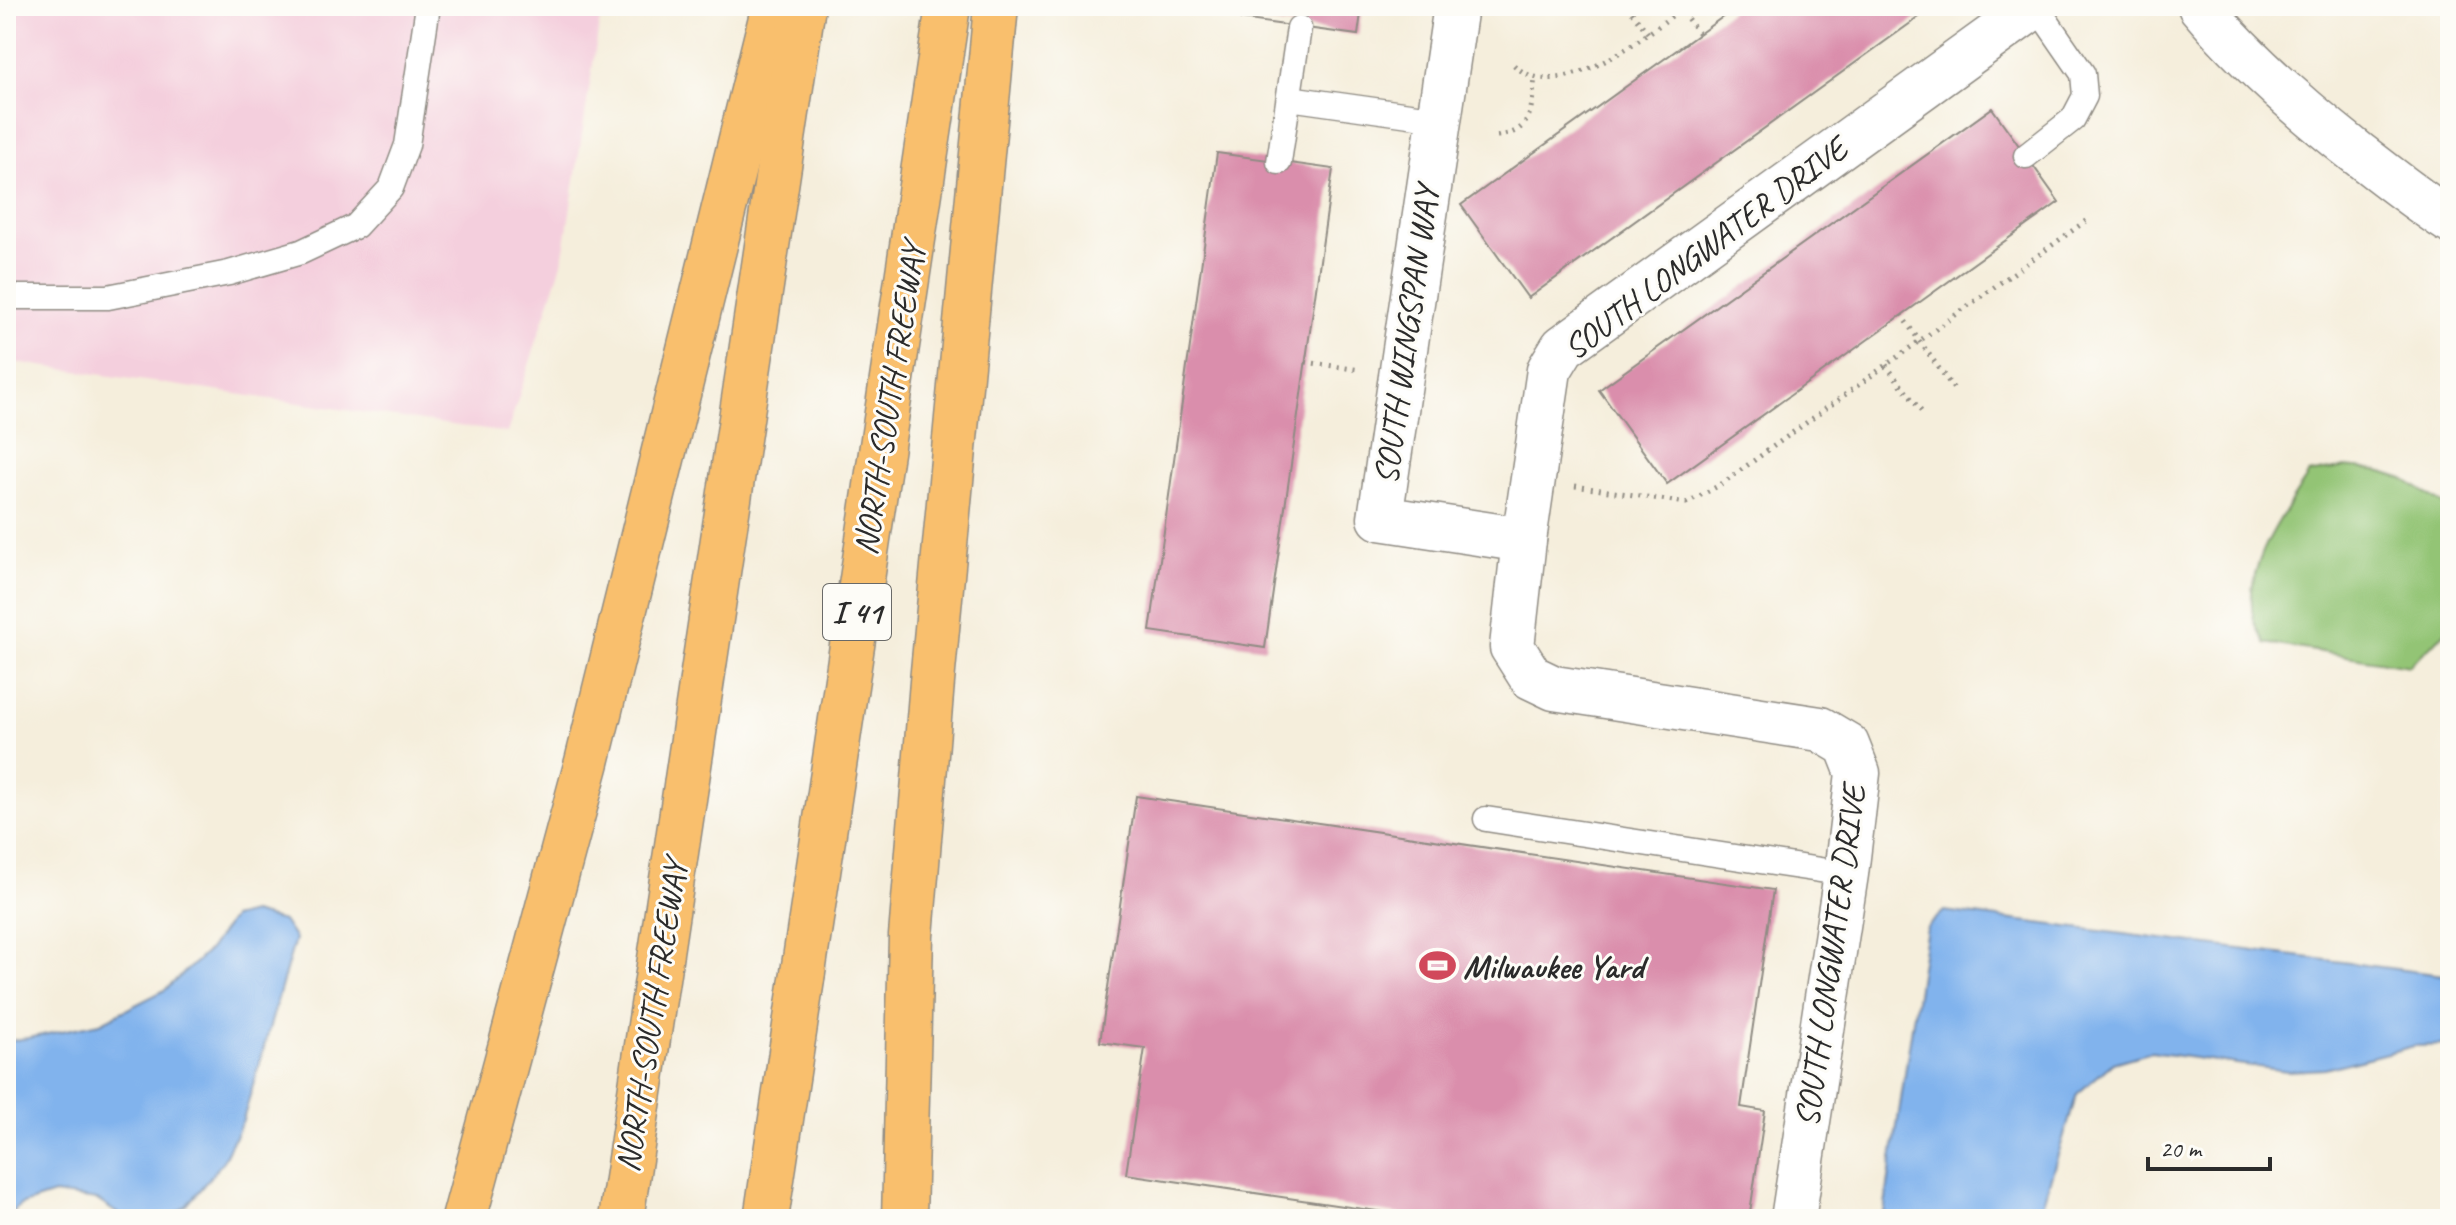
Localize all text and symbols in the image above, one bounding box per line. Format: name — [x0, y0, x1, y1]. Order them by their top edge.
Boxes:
street label: SOUTH LONGWATER DRIVE — [1555, 125, 1858, 369]
street label: SOUTH WINGSPAN WAY — [1364, 178, 1449, 487]
street label: NORTH-SOUTH FREEWAY — [843, 233, 936, 558]
road number: I 41 — [823, 584, 891, 640]
street label: SOUTH LONGWATER DRIVE — [1785, 779, 1876, 1129]
street label: NORTH-SOUTH FREEWAY — [605, 850, 698, 1175]
place label: Milwaukee Yard — [1463, 945, 1650, 988]
sports icon: Milwaukee Yard — [1418, 947, 1456, 985]
scale bar — [2148, 1121, 2270, 1171]
text: 20 m — [2160, 1134, 2203, 1164]

